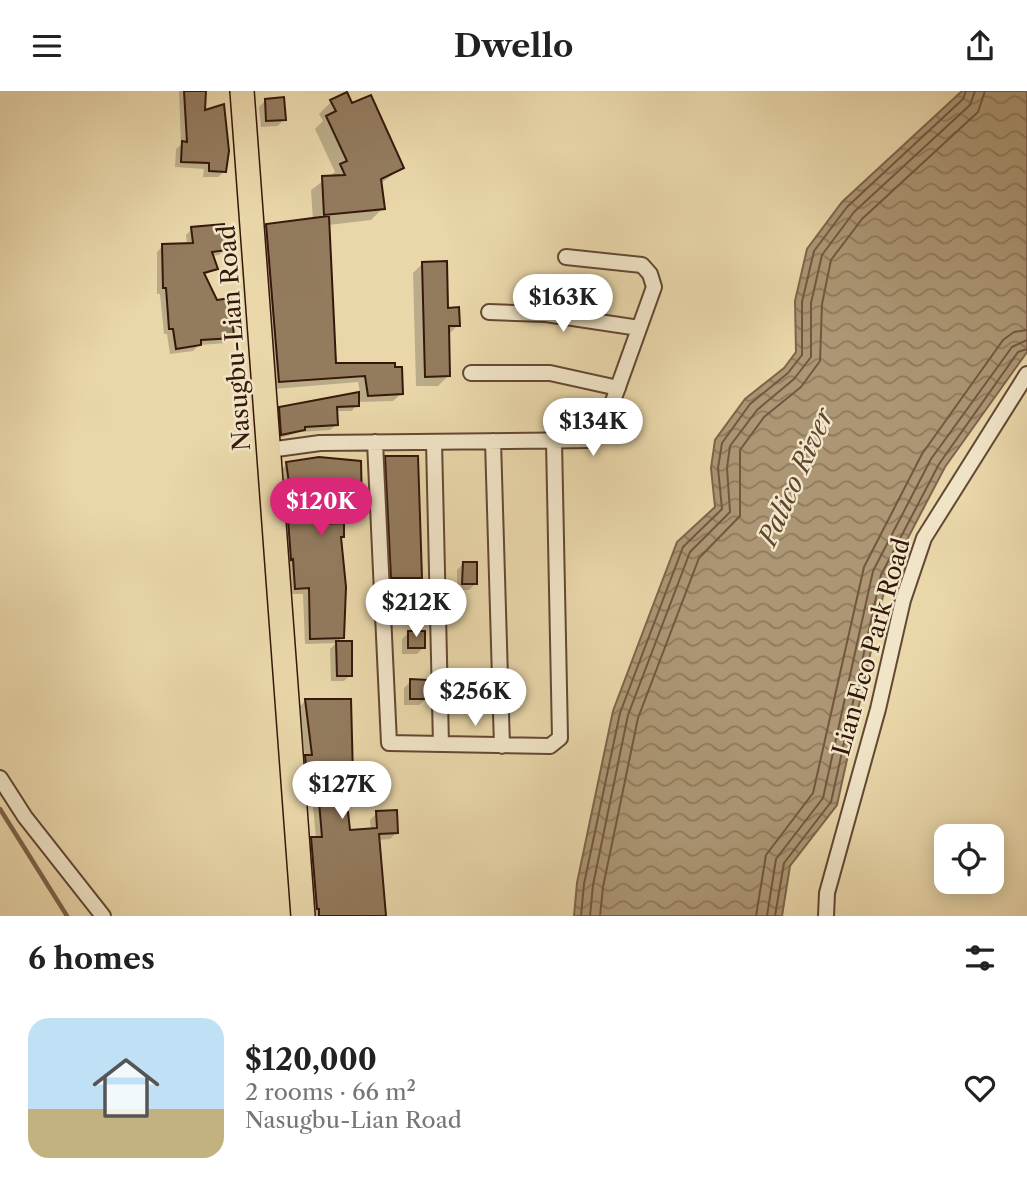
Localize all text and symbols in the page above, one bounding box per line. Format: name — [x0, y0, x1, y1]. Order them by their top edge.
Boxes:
text: Dwello — [454, 26, 573, 65]
icon: menu — [28, 27, 66, 65]
icon: share — [961, 27, 999, 65]
street label: Nasugbu-Lian Road — [212, 224, 256, 452]
pin: $163K — [514, 275, 612, 334]
text: $163K — [529, 283, 597, 311]
pin: $134K — [544, 399, 642, 458]
water label: Palico River — [751, 402, 841, 553]
text: $134K — [559, 407, 627, 435]
pin: $120K — [272, 479, 370, 538]
text: $120K — [286, 487, 356, 515]
street label: Lian Eco Park Road — [826, 535, 916, 759]
pin: $212K — [367, 580, 465, 639]
text: $212K — [382, 588, 450, 616]
pin: $256K — [426, 669, 524, 728]
text: $256K — [439, 677, 511, 705]
pin: $127K — [293, 761, 391, 821]
text: $127K — [308, 770, 376, 798]
map controls — [934, 824, 1004, 894]
button: locate — [934, 824, 1004, 894]
icon: filters — [961, 939, 999, 977]
text: 6 homes — [28, 940, 155, 977]
text: $120,000 — [245, 1041, 377, 1078]
icon: home — [84, 1046, 168, 1130]
icon: heart — [961, 1069, 999, 1107]
text: 2 rooms · 66 m² — [245, 1078, 416, 1106]
text: Nasugbu-Lian Road — [245, 1106, 462, 1134]

